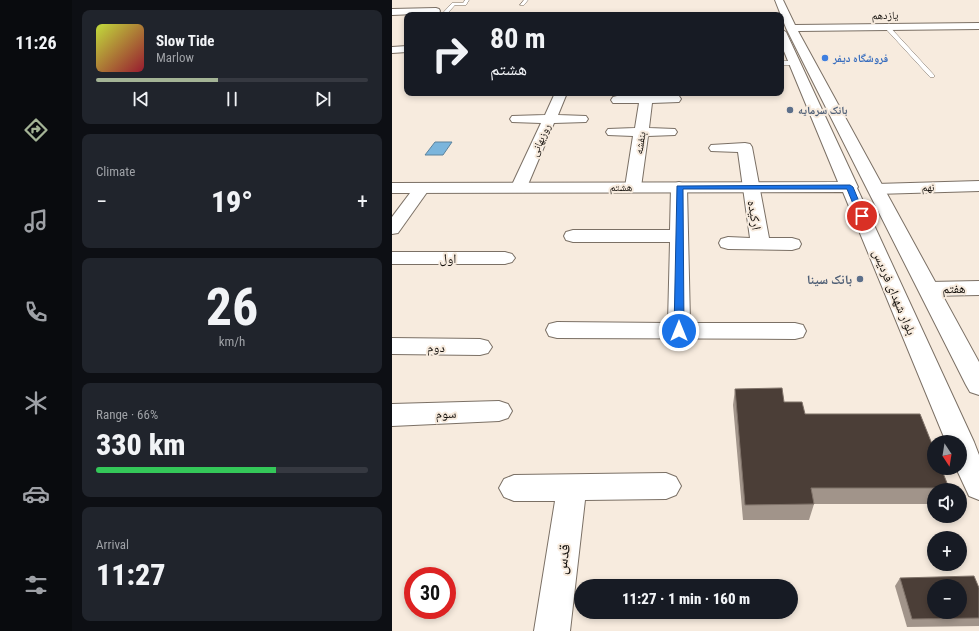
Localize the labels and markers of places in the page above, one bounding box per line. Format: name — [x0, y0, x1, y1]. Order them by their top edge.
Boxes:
place label: فروشگاه دیفر — [832, 52, 888, 65]
marker: فروشگاه دیفر — [820, 53, 830, 63]
place label: بانک سرمایه — [798, 104, 848, 117]
marker: بانک سرمایه — [785, 105, 795, 115]
pin — [845, 199, 879, 233]
place label: بانک سینا — [807, 272, 852, 287]
marker: بانک سینا — [855, 274, 865, 284]

